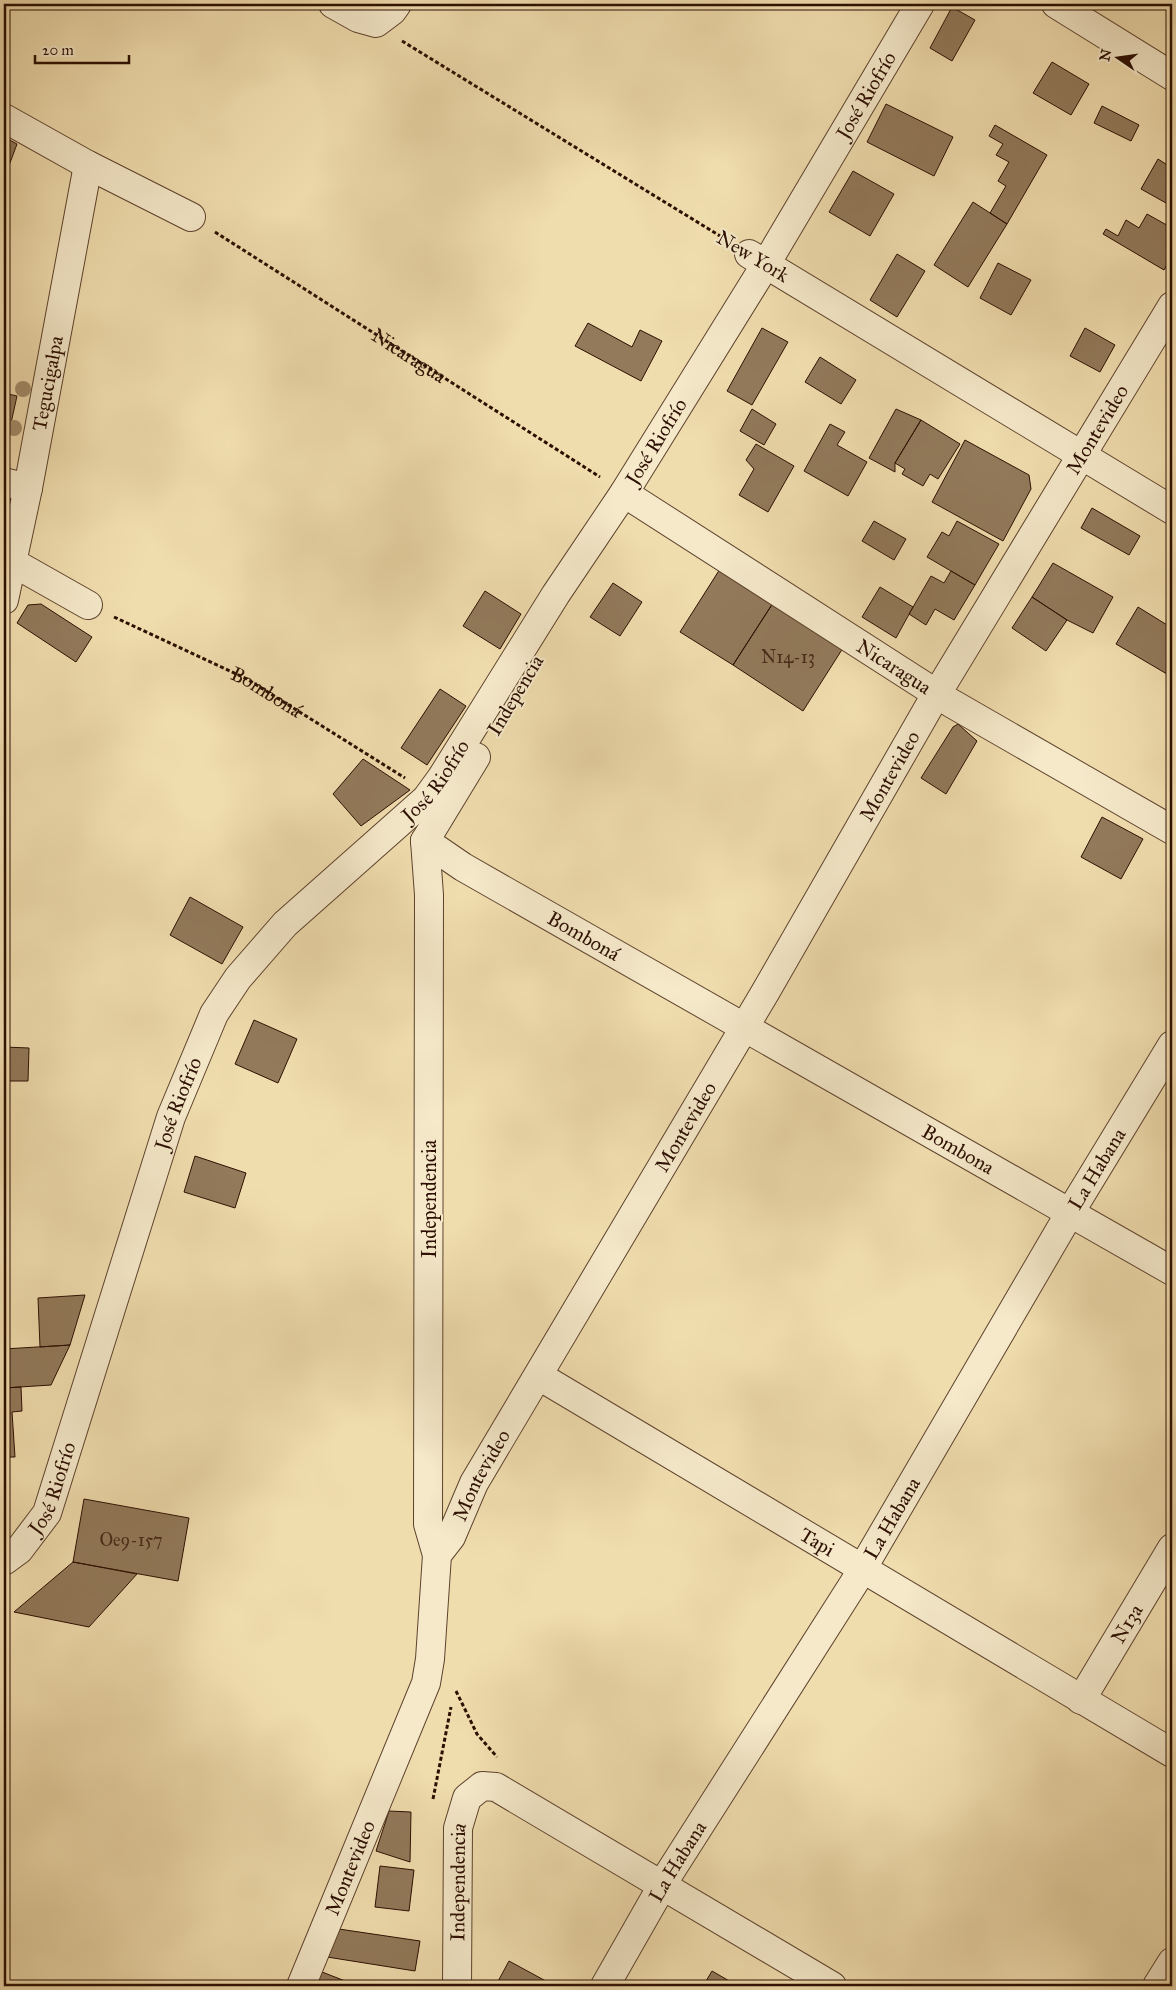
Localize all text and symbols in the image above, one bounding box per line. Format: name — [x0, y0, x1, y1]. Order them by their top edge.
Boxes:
scale bar — [35, 32, 129, 64]
north arrow — [1094, 32, 1144, 82]
text: 20 m — [42, 41, 74, 59]
street label: José Riofrío — [830, 47, 901, 146]
text: N — [1096, 47, 1115, 63]
street label: New York — [712, 225, 794, 287]
street label: Nicaragua — [367, 323, 451, 388]
street label: Tegucigalpa — [27, 333, 68, 433]
street label: Montevideo — [1061, 380, 1133, 479]
street label: José Riofrío — [619, 394, 692, 491]
street label: Nicaragua — [852, 634, 936, 699]
house number: N14-13 — [761, 646, 815, 668]
street label: Indepencia — [482, 650, 549, 739]
street label: Bomboná — [227, 661, 307, 723]
street label: Montevideo — [854, 726, 925, 825]
street label: José Riofrío — [395, 735, 474, 829]
street label: Bomboná — [543, 906, 625, 966]
street label: José Riofrío — [149, 1054, 207, 1155]
street label: Montevideo — [649, 1078, 721, 1176]
street label: Bombona — [918, 1119, 999, 1180]
street label: La Habana — [1063, 1123, 1131, 1214]
street label: Independencia — [417, 1139, 441, 1258]
street label: Montevideo — [447, 1425, 515, 1525]
street label: José Riofrío — [22, 1439, 80, 1541]
street label: La Habana — [859, 1472, 925, 1563]
street label: Tapi — [796, 1522, 840, 1562]
house number: Oe9-157 — [99, 1529, 163, 1551]
street label: N13a — [1106, 1599, 1148, 1648]
street label: La Habana — [643, 1816, 712, 1906]
street label: Montevideo — [320, 1817, 380, 1919]
street label: Independencia — [445, 1819, 471, 1941]

